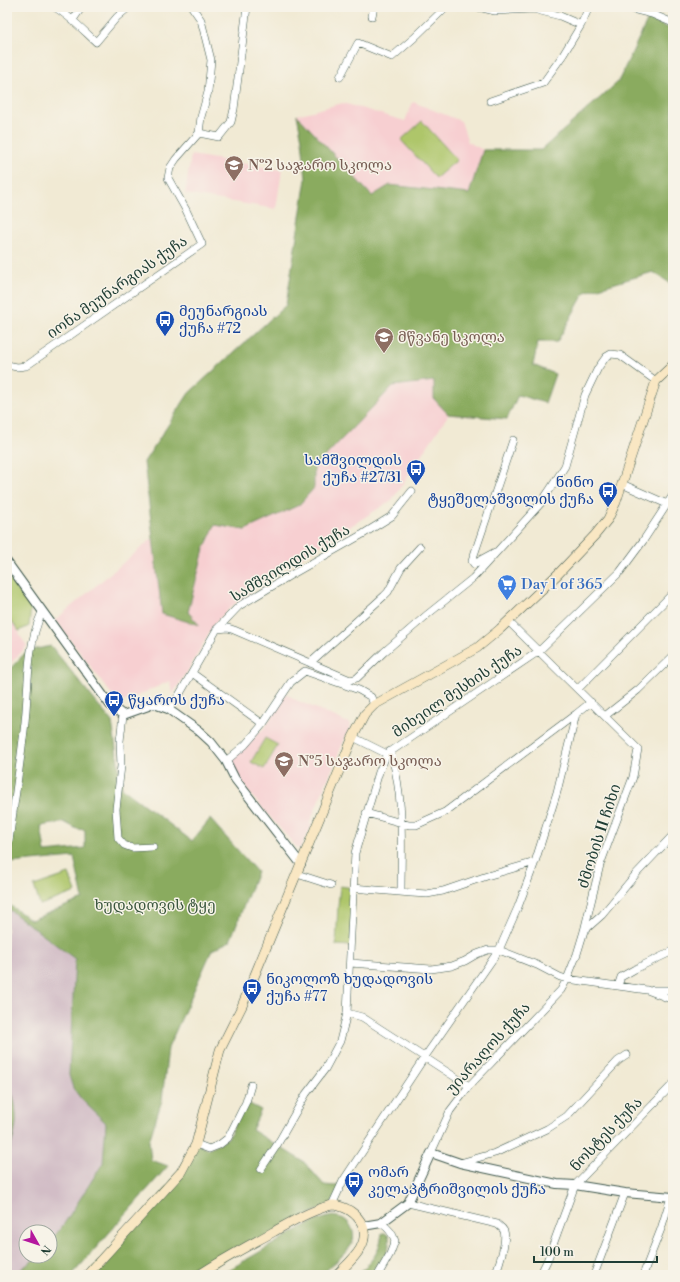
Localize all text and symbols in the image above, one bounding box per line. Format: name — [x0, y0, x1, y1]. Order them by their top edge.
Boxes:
school or university icon: №2 საჯარო სკოლა — [223, 154, 245, 182]
place label: №2 საჯარო სკოლა — [248, 156, 392, 175]
street label: იონა მეუნარგიას ქუჩა — [43, 232, 191, 343]
place label: მეუნარგიას ქუჩა #72 — [179, 302, 268, 338]
bus stop icon: მეუნარგიას ქუჩა #72 — [154, 309, 176, 337]
school or university icon: მწვანე სკოლა — [373, 326, 395, 354]
place label: მწვანე სკოლა — [398, 328, 505, 347]
place label: სამშვილდის ქუჩა #27/31 — [304, 451, 403, 487]
bus stop icon: სამშვილდის ქუჩა #27/31 — [405, 458, 427, 486]
place label: ნინო ტყეშელაშვილის ქუჩა — [427, 473, 594, 509]
bus stop icon: ნინო ტყეშელაშვილის ქუჩა — [597, 480, 619, 508]
street label: სამშვილდის ქუჩა — [227, 520, 353, 607]
supermarket icon: Day 1 of 365 — [496, 573, 518, 601]
place label: Day 1 of 365 — [521, 575, 602, 594]
street label: მიხეილ მესხის ქუჩა — [389, 641, 526, 742]
bus stop icon: წყაროს ქუჩა — [103, 689, 125, 717]
place label: წყაროს ქუჩა — [128, 691, 225, 710]
school or university icon: №5 საჯარო სკოლა — [273, 750, 295, 778]
place label: №5 საჯარო სკოლა — [298, 752, 442, 771]
street label: ძმობის II ჩიხი — [574, 782, 625, 891]
park label: ხუდადოვის ტყე — [94, 896, 216, 915]
place label: ნიკოლოზ ხუდადოვის ქუჩა #77 — [266, 970, 433, 1006]
bus stop icon: ნიკოლოზ ხუდადოვის ქუჩა #77 — [241, 977, 263, 1005]
street label: უიარაღოს ქუჩა — [442, 998, 535, 1098]
street label: ნოსტეს ქუჩა — [566, 1093, 647, 1176]
place label: ომარ კელაპტრიშვილის ქუჩა — [368, 1163, 546, 1199]
bus stop icon: ომარ კელაპტრიშვილის ქუჩა — [343, 1170, 365, 1198]
north arrow — [18, 1224, 58, 1264]
scale bar — [534, 1238, 657, 1264]
text: N — [37, 1242, 53, 1258]
text: 100 m — [540, 1245, 574, 1260]

